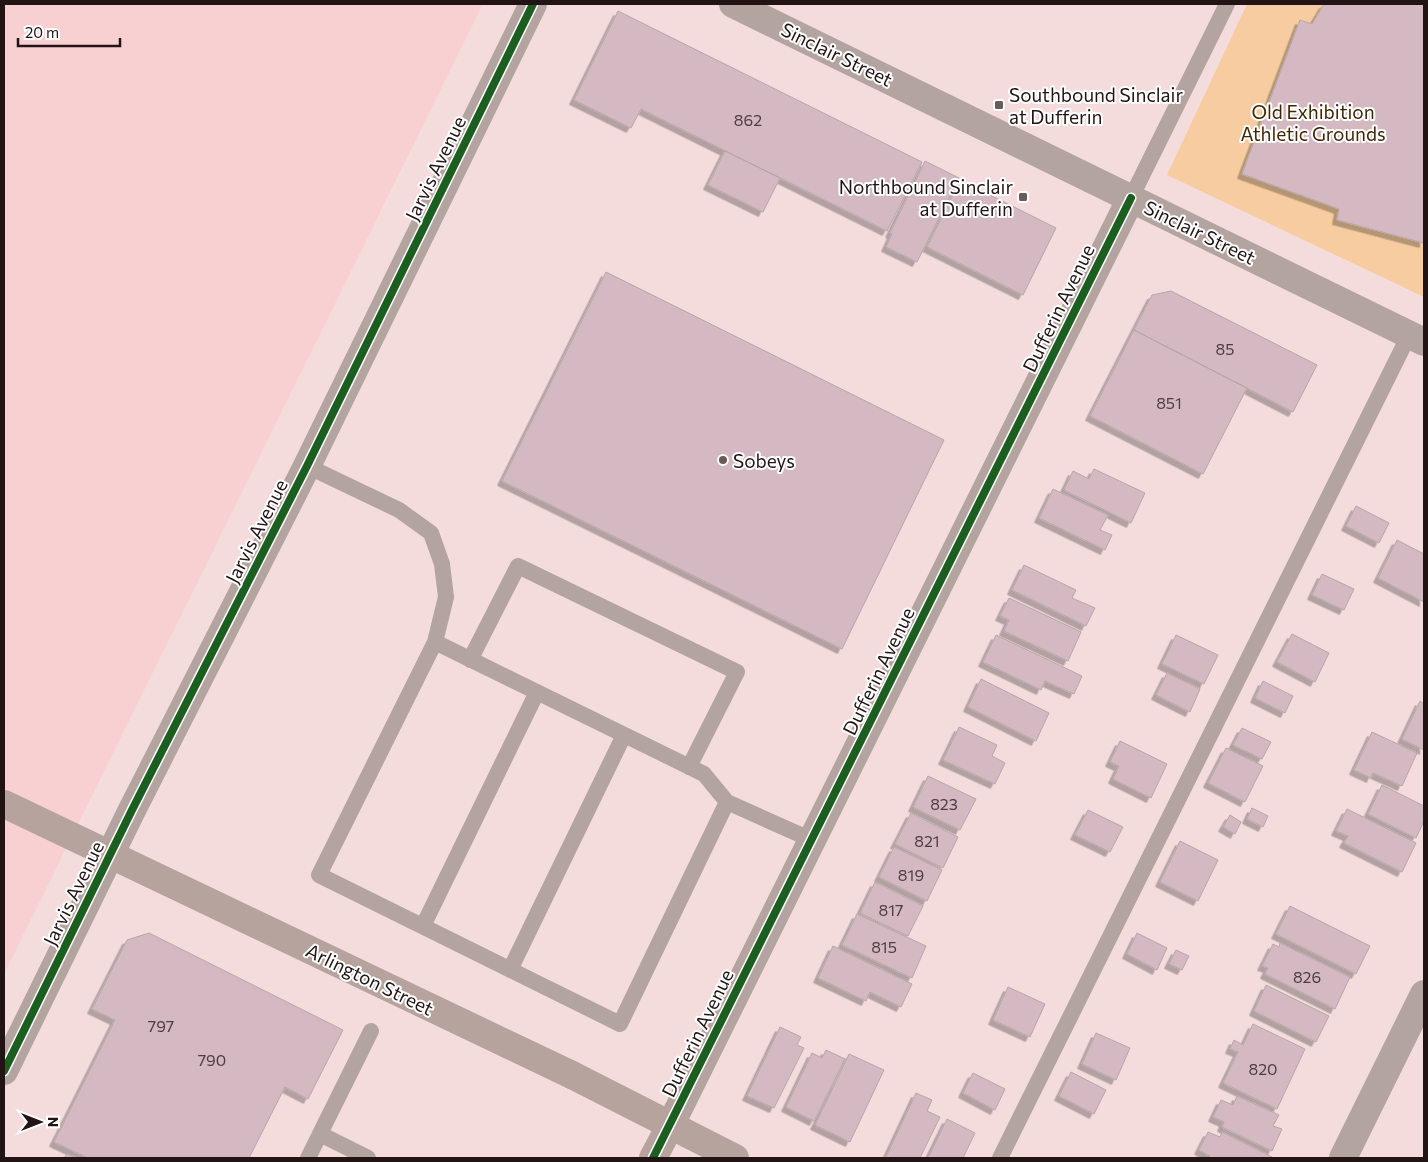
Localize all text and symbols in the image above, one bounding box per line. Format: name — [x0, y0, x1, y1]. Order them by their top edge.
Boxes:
scale bar — [18, 15, 120, 47]
street label: Sinclair Street — [778, 17, 897, 91]
text: 20 m — [25, 23, 59, 41]
place label: Southbound Sinclair at Dufferin — [1009, 83, 1183, 128]
marker: Southbound Sinclair at Dufferin — [993, 99, 1005, 111]
park label: Old Exhibition Athletic Grounds — [1240, 100, 1386, 145]
house number: 862 — [734, 110, 762, 129]
street label: Jarvis Avenue — [400, 112, 470, 224]
place label: Northbound Sinclair at Dufferin — [839, 175, 1013, 220]
marker: Northbound Sinclair at Dufferin — [1017, 191, 1029, 203]
street label: Sinclair Street — [1141, 195, 1260, 269]
street label: Dufferin Avenue — [1017, 240, 1099, 376]
house number: 85 — [1216, 339, 1234, 358]
house number: 851 — [1156, 393, 1182, 412]
place label: Sobeys — [733, 449, 795, 472]
marker: Sobeys — [717, 454, 729, 466]
street label: Jarvis Avenue — [220, 475, 292, 587]
street label: Dufferin Avenue — [837, 603, 919, 739]
house number: 823 — [930, 794, 958, 813]
house number: 821 — [914, 831, 940, 850]
street label: Jarvis Avenue — [38, 837, 108, 949]
house number: 819 — [898, 865, 924, 884]
house number: 817 — [879, 900, 904, 919]
house number: 815 — [871, 937, 897, 956]
street label: Arlington Street — [303, 938, 438, 1020]
street label: Dufferin Avenue — [656, 965, 738, 1101]
house number: 826 — [1293, 967, 1321, 986]
house number: 797 — [148, 1016, 174, 1035]
house number: 790 — [198, 1050, 226, 1069]
house number: 820 — [1249, 1059, 1277, 1078]
north arrow — [15, 1097, 65, 1147]
text: N — [45, 1117, 62, 1127]

